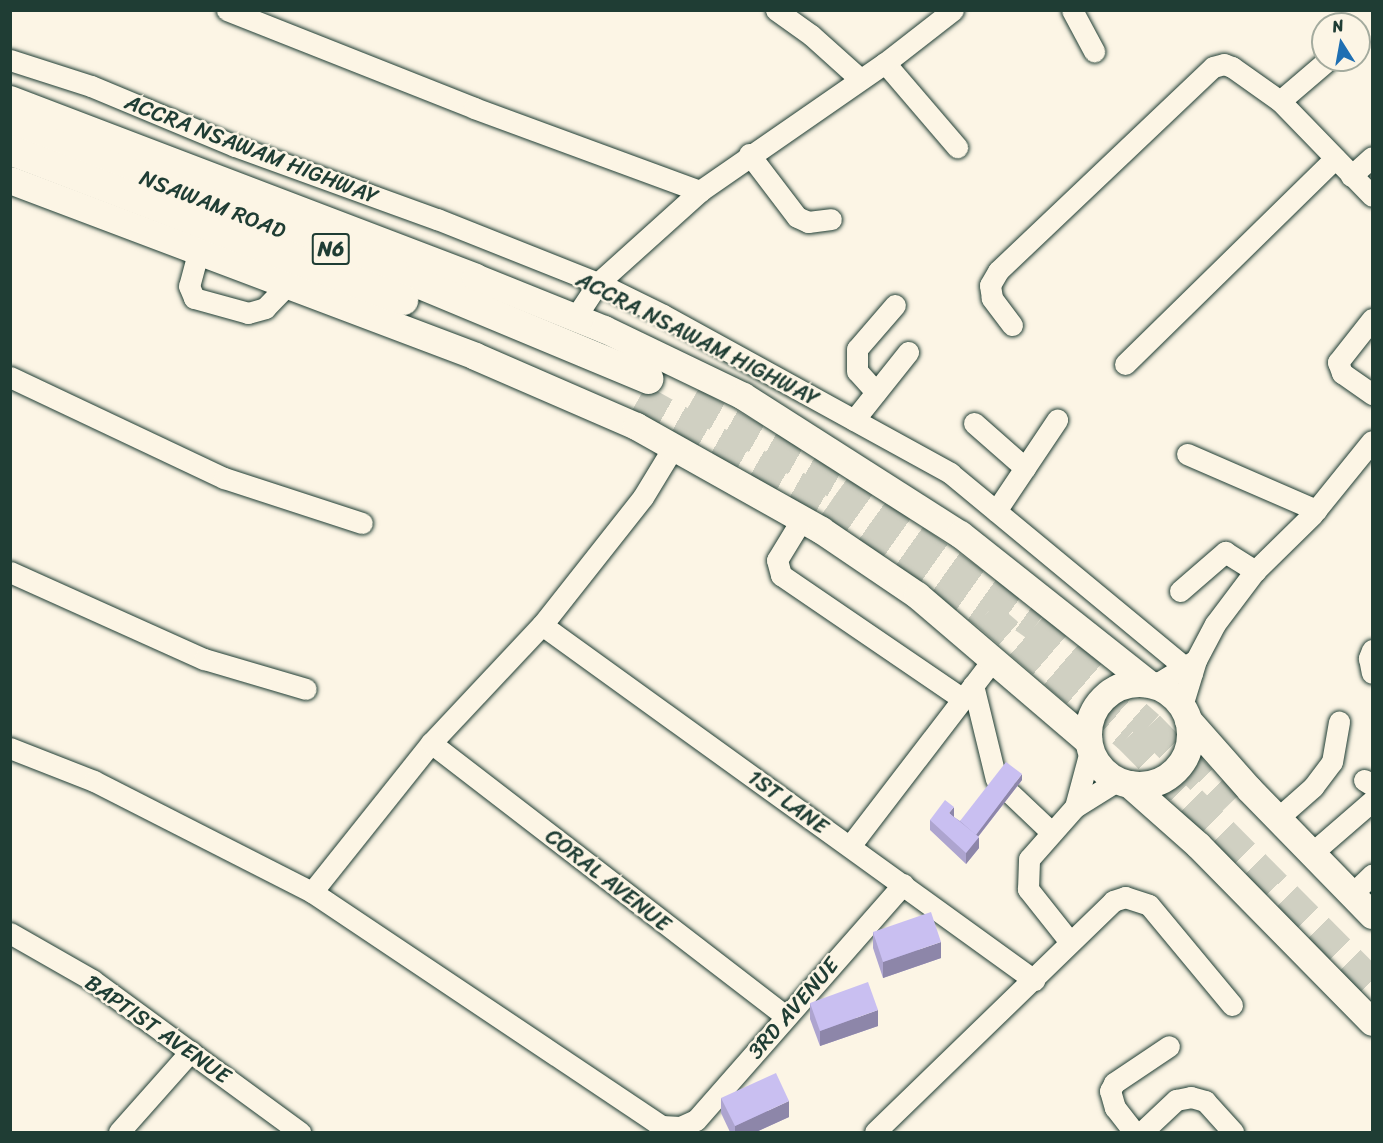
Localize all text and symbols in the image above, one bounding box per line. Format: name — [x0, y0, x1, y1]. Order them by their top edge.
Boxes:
text: N — [1330, 11, 1346, 41]
north arrow — [1311, 12, 1371, 72]
street label: ACCRA NSAWAM HIGHWAY — [122, 88, 382, 210]
street label: NSAWAM ROAD — [136, 164, 290, 244]
road number: N6 — [312, 231, 350, 267]
street label: ACCRA NSAWAM HIGHWAY — [572, 266, 824, 412]
street label: 1ST LANE — [743, 764, 833, 840]
street label: CORAL AVENUE — [540, 823, 676, 937]
street label: 3RD AVENUE — [742, 952, 844, 1064]
street label: BAPTIST AVENUE — [80, 969, 236, 1089]

